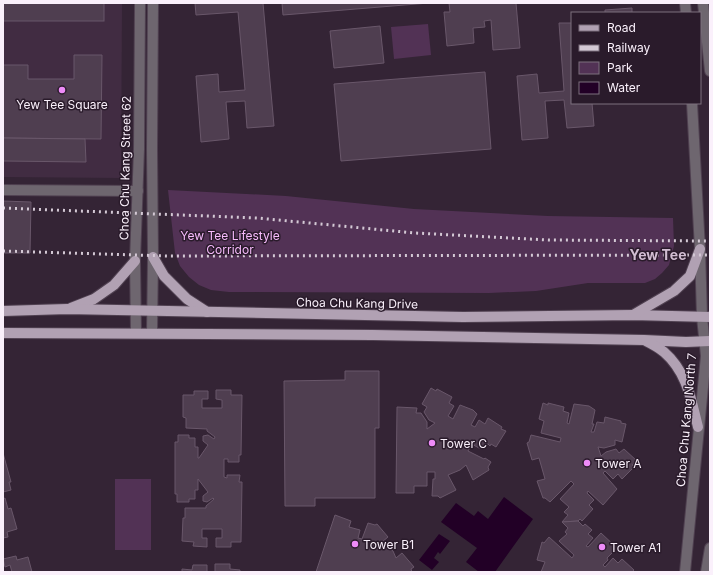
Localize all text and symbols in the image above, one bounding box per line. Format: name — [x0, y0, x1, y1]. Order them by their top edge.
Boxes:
legend — [571, 12, 701, 104]
text: Road — [607, 20, 636, 35]
text: Railway — [607, 40, 651, 55]
text: Park — [607, 60, 633, 75]
text: Water — [607, 80, 641, 95]
marker: Yew Tee Square — [57, 85, 67, 95]
street label: Choa Chu Kang Street 62 — [116, 96, 134, 240]
place label: Yew Tee Square — [16, 97, 108, 112]
park label: Yew Tee Lifestyle Corridor — [180, 228, 280, 257]
district label: Yew Tee — [630, 246, 687, 263]
street label: Choa Chu Kang Drive — [296, 294, 418, 312]
street label: Choa Chu Kang North 7 — [673, 352, 699, 488]
place label: Tower C — [440, 436, 487, 451]
marker: Tower C — [427, 438, 437, 448]
place label: Tower A — [595, 456, 642, 471]
marker: Tower A — [582, 458, 592, 468]
place label: Tower B1 — [363, 537, 414, 552]
marker: Tower B1 — [350, 539, 360, 549]
place label: Tower A1 — [610, 540, 661, 555]
marker: Tower A1 — [597, 542, 607, 552]

